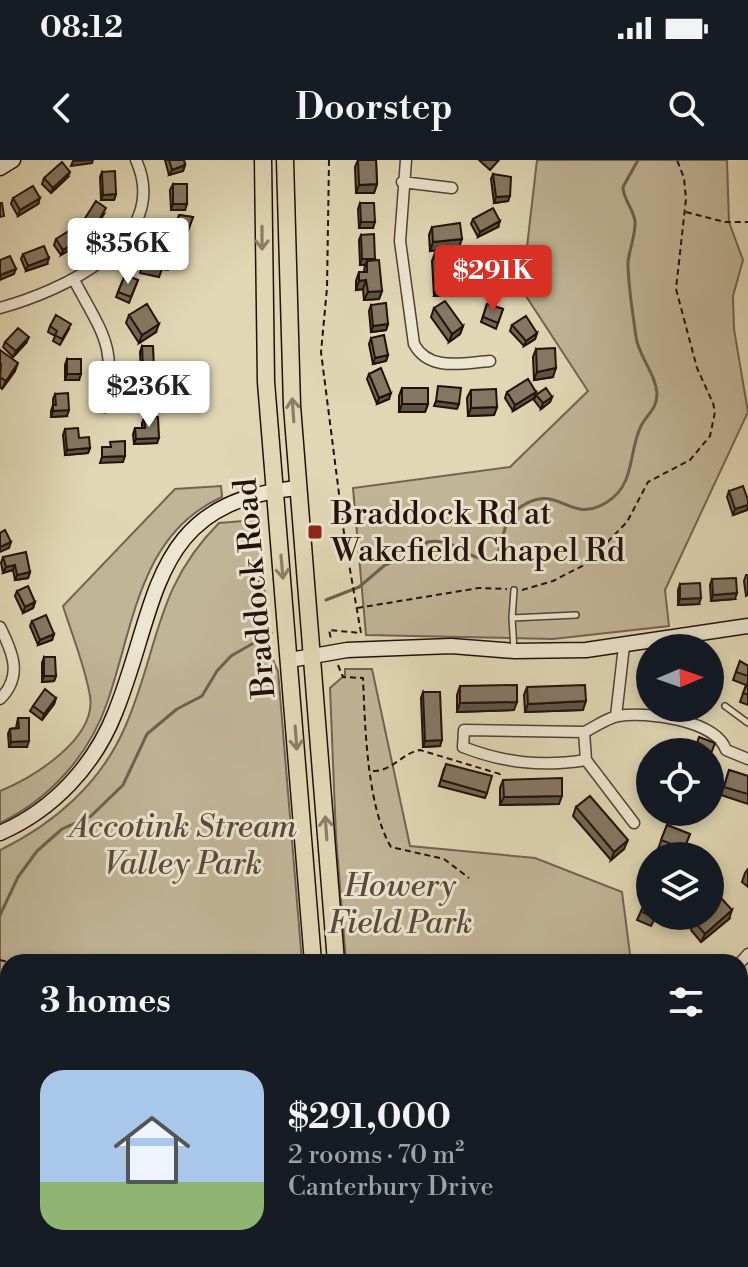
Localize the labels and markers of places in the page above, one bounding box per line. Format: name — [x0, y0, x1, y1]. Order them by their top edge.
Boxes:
pin: $356K — [72, 218, 184, 286]
pin: $291K — [437, 245, 549, 313]
pin: $236K — [93, 361, 205, 429]
place label: Braddock Rd at Wakefield Chapel Rd — [330, 494, 625, 571]
marker: Braddock Rd at Wakefield Chapel Rd — [306, 523, 324, 541]

